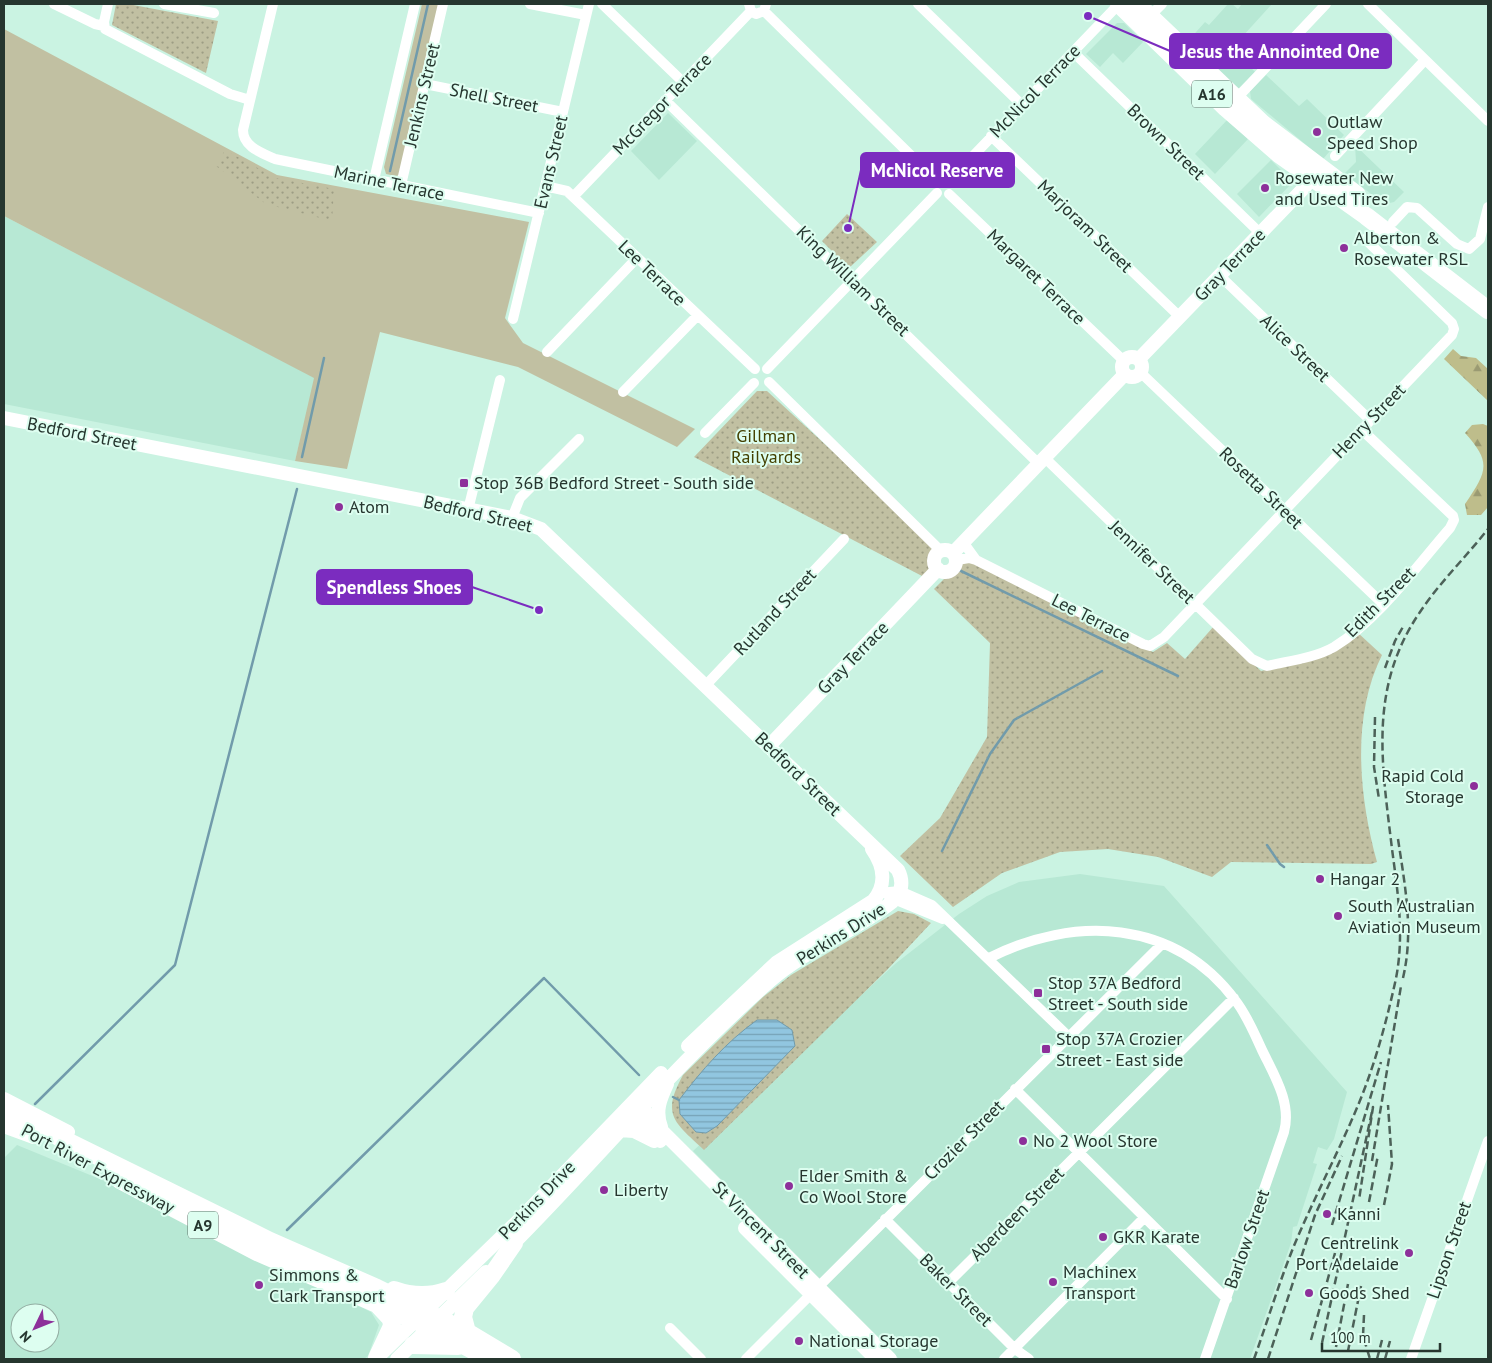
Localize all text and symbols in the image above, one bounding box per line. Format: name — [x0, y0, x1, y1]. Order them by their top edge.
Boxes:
callout: Jesus the Annointed One — [1170, 34, 1391, 68]
street label: McNicol Terrace — [984, 39, 1085, 142]
text: Jesus the Annointed One — [1179, 39, 1380, 63]
street label: Jenkins Street — [398, 41, 445, 150]
street label: McGregor Terrace — [607, 48, 716, 159]
street label: Shell Street — [448, 78, 540, 117]
road number: A16 — [1192, 80, 1232, 108]
street label: Brown Street — [1122, 99, 1210, 185]
place label: Outlaw Speed Shop — [1327, 110, 1418, 154]
street label: Evans Street — [529, 113, 572, 211]
marker: Outlaw Speed Shop — [1311, 126, 1323, 138]
callout: McNicol Reserve — [861, 153, 1014, 187]
text: McNicol Reserve — [871, 158, 1003, 182]
street label: Marine Terrace — [332, 160, 446, 205]
place label: Rosewater New and Used Tires — [1275, 166, 1394, 210]
street label: Marjoram Street — [1033, 174, 1138, 277]
marker: Rosewater New and Used Tires — [1259, 182, 1271, 194]
street label: King William Street — [792, 221, 915, 341]
street label: Gray Terrace — [1189, 223, 1270, 306]
street label: Margaret Terrace — [982, 224, 1090, 329]
place label: Alberton & Rosewater RSL — [1354, 226, 1468, 270]
street label: Lee Terrace — [614, 235, 691, 311]
marker: Alberton & Rosewater RSL — [1338, 242, 1350, 254]
street label: Alice Street — [1256, 309, 1335, 387]
street label: Henry Street — [1327, 378, 1410, 463]
street label: Bedford Street — [25, 412, 139, 455]
park label: Gillman Railyards — [731, 424, 801, 468]
street label: Rosetta Street — [1214, 442, 1308, 533]
place label: Stop 36B Bedford Street - South side — [474, 471, 754, 494]
marker: Stop 36B Bedford Street - South side — [458, 477, 470, 489]
street label: Bedford Street — [421, 490, 535, 537]
place label: Atom — [349, 495, 389, 518]
marker: Atom — [333, 501, 345, 513]
street label: Jennifer Street — [1104, 514, 1200, 608]
street label: Edith Street — [1339, 561, 1420, 642]
street label: Rutland Street — [728, 563, 821, 660]
callout: Spendless Shoes — [317, 570, 472, 604]
text: Spendless Shoes — [327, 575, 461, 599]
street label: Lee Terrace — [1048, 588, 1135, 647]
street label: Gray Terrace — [812, 616, 893, 699]
street label: Bedford Street — [750, 727, 846, 821]
place label: Rapid Cold Storage — [1381, 764, 1464, 808]
marker: Rapid Cold Storage — [1468, 780, 1480, 792]
place label: Hangar 2 — [1330, 867, 1400, 890]
marker: Hangar 2 — [1314, 873, 1326, 885]
place label: South Australian Aviation Museum — [1348, 894, 1481, 938]
street label: Perkins Drive — [792, 897, 890, 970]
marker: South Australian Aviation Museum — [1332, 910, 1344, 922]
place label: Stop 37A Bedford Street - South side — [1048, 971, 1188, 1015]
marker: Stop 37A Bedford Street - South side — [1032, 987, 1044, 999]
place label: Stop 37A Crozier Street - East side — [1056, 1027, 1183, 1071]
marker: Stop 37A Crozier Street - East side — [1040, 1043, 1052, 1055]
street label: Crozier Street — [919, 1095, 1009, 1185]
street label: Port River Expressway — [18, 1118, 179, 1219]
place label: No 2 Wool Store — [1033, 1129, 1158, 1152]
marker: No 2 Wool Store — [1017, 1135, 1029, 1147]
street label: Perkins Drive — [493, 1155, 580, 1244]
street label: Aberdeen Street — [965, 1162, 1069, 1266]
place label: Elder Smith & Co Wool Store — [799, 1164, 908, 1208]
street label: St Vincent Street — [708, 1176, 815, 1283]
place label: Liberty — [614, 1178, 669, 1201]
marker: Elder Smith & Co Wool Store — [783, 1180, 795, 1192]
marker: Liberty — [598, 1184, 610, 1196]
street label: Barlow Street — [1219, 1186, 1274, 1292]
street label: Lipson Street — [1421, 1198, 1476, 1302]
place label: Kanni — [1337, 1202, 1381, 1225]
marker: Kanni — [1321, 1208, 1333, 1220]
road number: A9 — [188, 1212, 218, 1238]
place label: GKR Karate — [1113, 1225, 1200, 1248]
marker: GKR Karate — [1097, 1231, 1109, 1243]
place label: Centrelink Port Adelaide — [1296, 1231, 1399, 1275]
marker: Centrelink Port Adelaide — [1403, 1247, 1415, 1259]
street label: Baker Street — [915, 1248, 998, 1331]
place label: Machinex Transport — [1063, 1260, 1137, 1304]
place label: Simmons & Clark Transport — [269, 1263, 385, 1307]
marker: Machinex Transport — [1047, 1276, 1059, 1288]
marker: Simmons & Clark Transport — [253, 1279, 265, 1291]
place label: Goods Shed — [1319, 1281, 1410, 1304]
marker: Goods Shed — [1303, 1287, 1315, 1299]
north arrow — [10, 1303, 60, 1353]
scale bar — [1322, 1320, 1440, 1352]
text: N — [16, 1327, 35, 1346]
text: 100 m — [1330, 1328, 1371, 1347]
place label: National Storage — [809, 1329, 938, 1352]
marker: National Storage — [793, 1335, 805, 1347]

